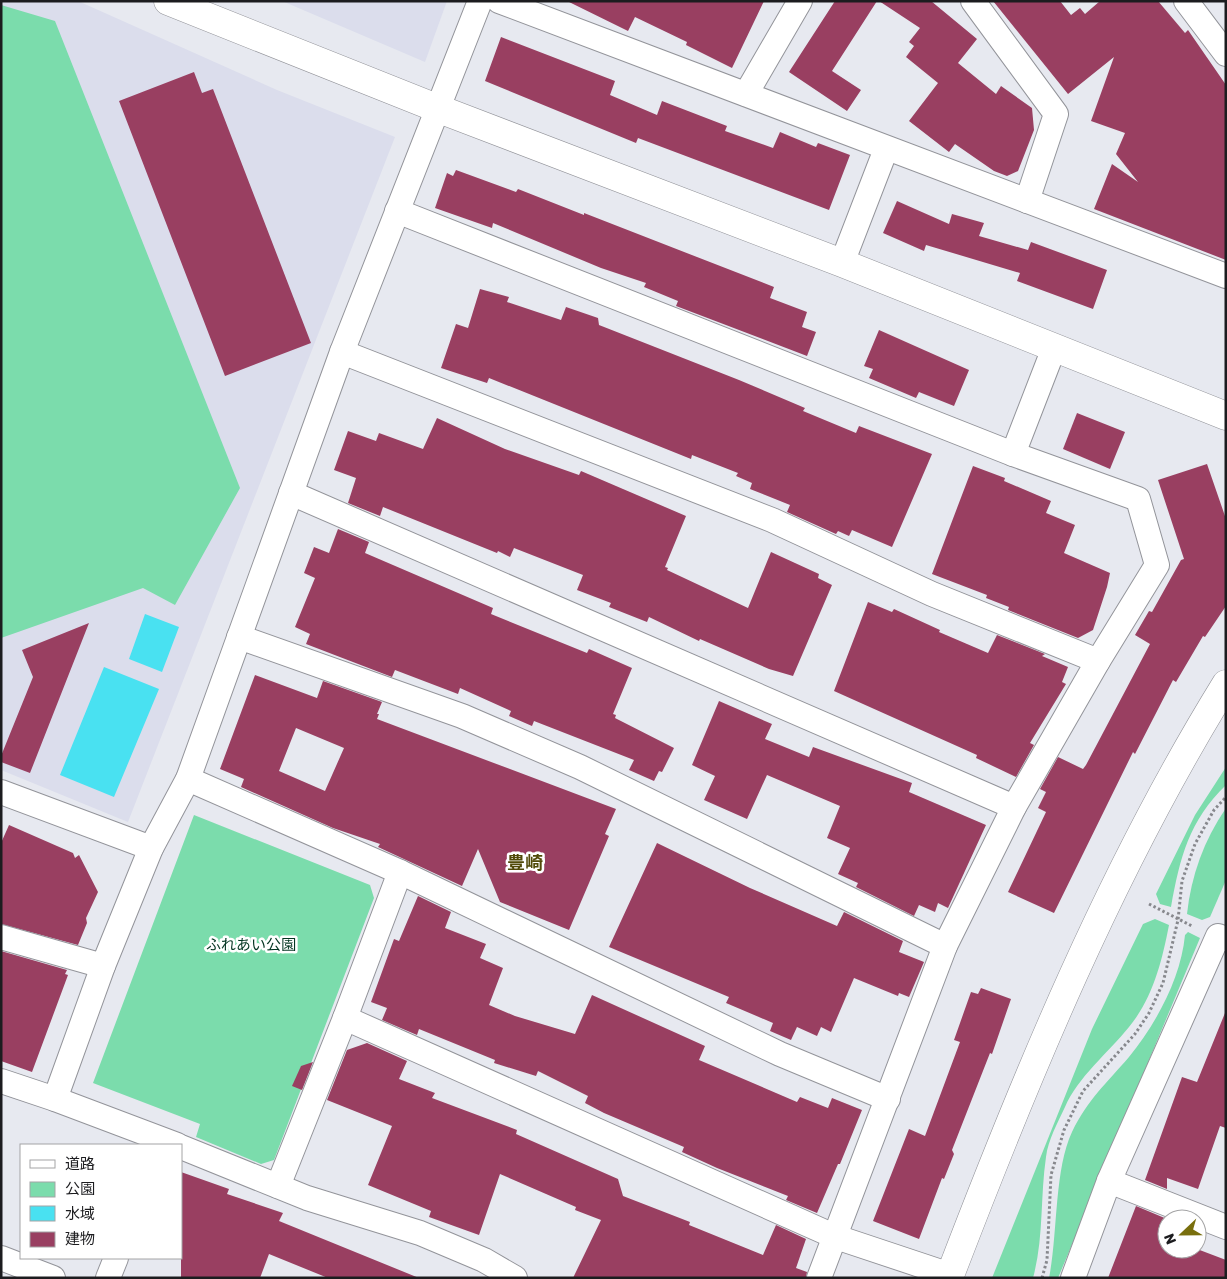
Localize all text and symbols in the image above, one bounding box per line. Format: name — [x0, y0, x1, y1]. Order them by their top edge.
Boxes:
district label: 豊崎 — [507, 852, 543, 874]
park label: ふれあい公園 — [206, 936, 296, 954]
legend — [20, 1144, 182, 1259]
text: 道路 — [65, 1155, 95, 1173]
text: 公園 — [65, 1180, 95, 1198]
text: 水域 — [65, 1205, 95, 1223]
north arrow — [1157, 1209, 1207, 1259]
text: 建物 — [65, 1230, 95, 1248]
text: N — [1161, 1231, 1180, 1247]

